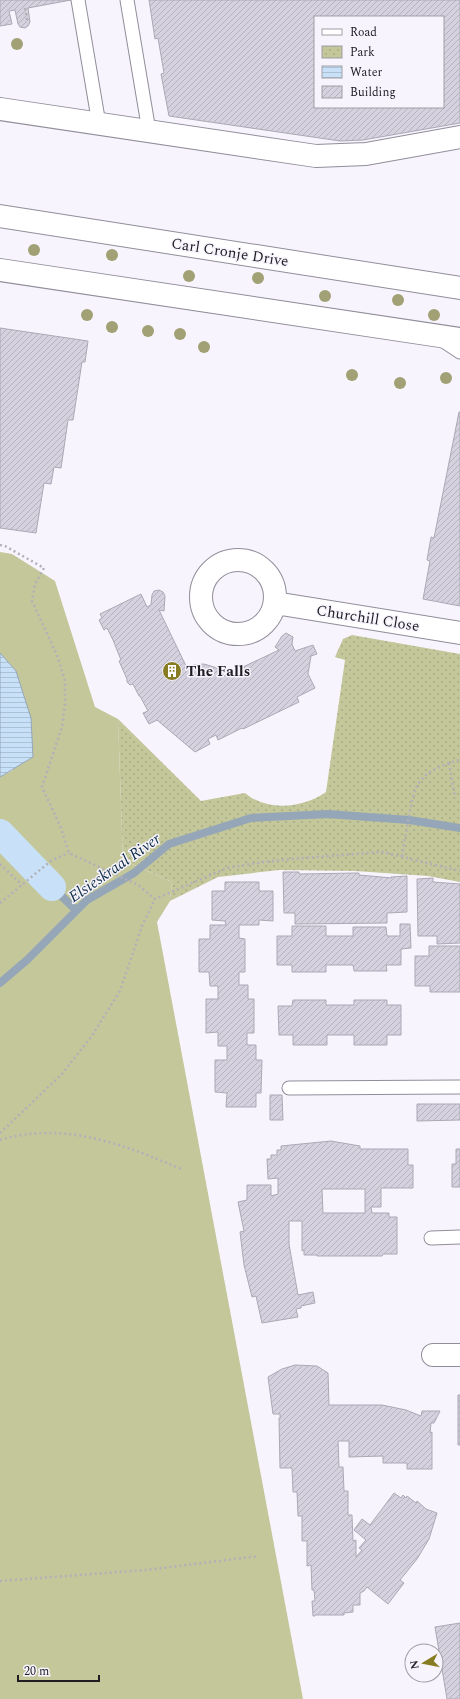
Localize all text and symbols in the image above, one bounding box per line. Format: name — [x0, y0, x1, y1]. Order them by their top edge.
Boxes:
legend — [314, 16, 444, 108]
text: Road — [350, 23, 377, 42]
text: Park — [350, 43, 375, 62]
text: Water — [350, 63, 382, 82]
text: Building — [350, 83, 396, 102]
street label: Carl Cronje Drive — [170, 232, 290, 273]
street label: Churchill Close — [315, 599, 421, 638]
building icon: The Falls — [161, 660, 183, 682]
place label: The Falls — [186, 660, 250, 683]
water label: Elsieskraal River — [64, 827, 166, 909]
north arrow — [404, 1643, 444, 1683]
scale bar — [18, 1657, 99, 1683]
text: N — [405, 1659, 424, 1671]
text: 20 m — [24, 1662, 49, 1681]

